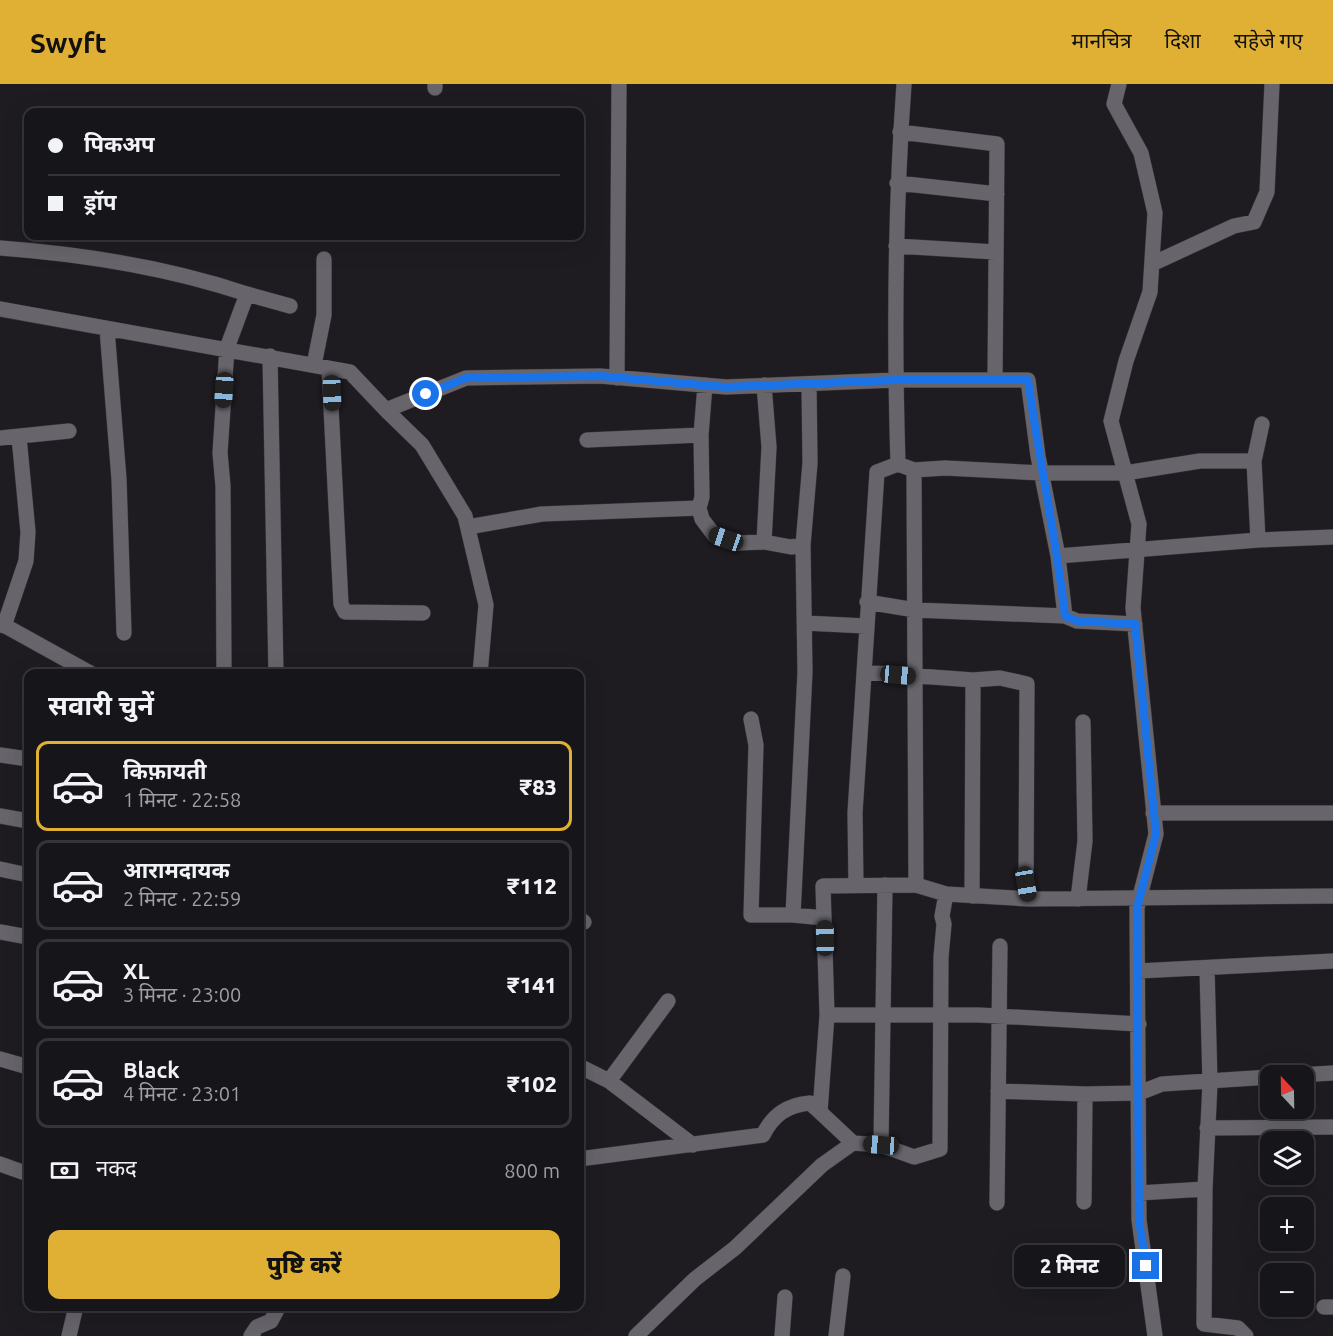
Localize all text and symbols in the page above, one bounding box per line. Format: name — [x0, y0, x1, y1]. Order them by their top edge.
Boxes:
text: Swyft — [30, 27, 107, 58]
text: मानचित्र — [1071, 28, 1132, 52]
text: दिशा — [1165, 28, 1201, 52]
text: सहेजे गए — [1234, 28, 1303, 52]
text: पिकअप — [84, 131, 155, 156]
text: ड्रॉप — [84, 189, 117, 214]
car — [214, 371, 234, 409]
car — [322, 375, 342, 411]
route start — [412, 380, 439, 407]
car — [706, 525, 746, 553]
car — [879, 664, 917, 686]
text: सवारी चुनें — [48, 690, 154, 720]
text: किफ़ायती — [123, 758, 207, 783]
icon: car — [51, 759, 105, 813]
text: ₹83 — [520, 774, 557, 799]
text: 1 मिनट · 22:58 — [123, 788, 241, 811]
text: आरामदायक — [123, 857, 230, 882]
icon: car — [51, 858, 105, 912]
car — [1014, 865, 1038, 903]
text: ₹112 — [507, 873, 557, 898]
text: 2 मिनट · 22:59 — [123, 887, 241, 910]
car — [816, 920, 834, 956]
icon: car — [51, 957, 105, 1011]
text: XL — [123, 958, 150, 983]
text: ₹141 — [507, 972, 557, 997]
text: 3 मिनट · 23:00 — [123, 983, 241, 1006]
icon: car — [51, 1056, 105, 1110]
text: Black — [123, 1057, 180, 1082]
north arrow — [1260, 1065, 1314, 1119]
map controls — [1260, 1065, 1314, 1317]
text: ₹102 — [507, 1071, 557, 1096]
text: 4 मिनट · 23:01 — [123, 1082, 241, 1105]
button: layers — [1260, 1131, 1314, 1185]
car — [862, 1135, 900, 1155]
icon: cash — [48, 1154, 81, 1187]
text: नकद — [96, 1155, 137, 1180]
text: 800 m — [504, 1159, 560, 1182]
button: + — [1260, 1197, 1314, 1251]
button: पुष्टि करें — [48, 1230, 560, 1299]
callout: 2 मिनट — [1014, 1245, 1125, 1287]
route end — [1132, 1252, 1159, 1279]
text: 2 मिनट — [1040, 1254, 1099, 1277]
button: − — [1260, 1263, 1314, 1317]

